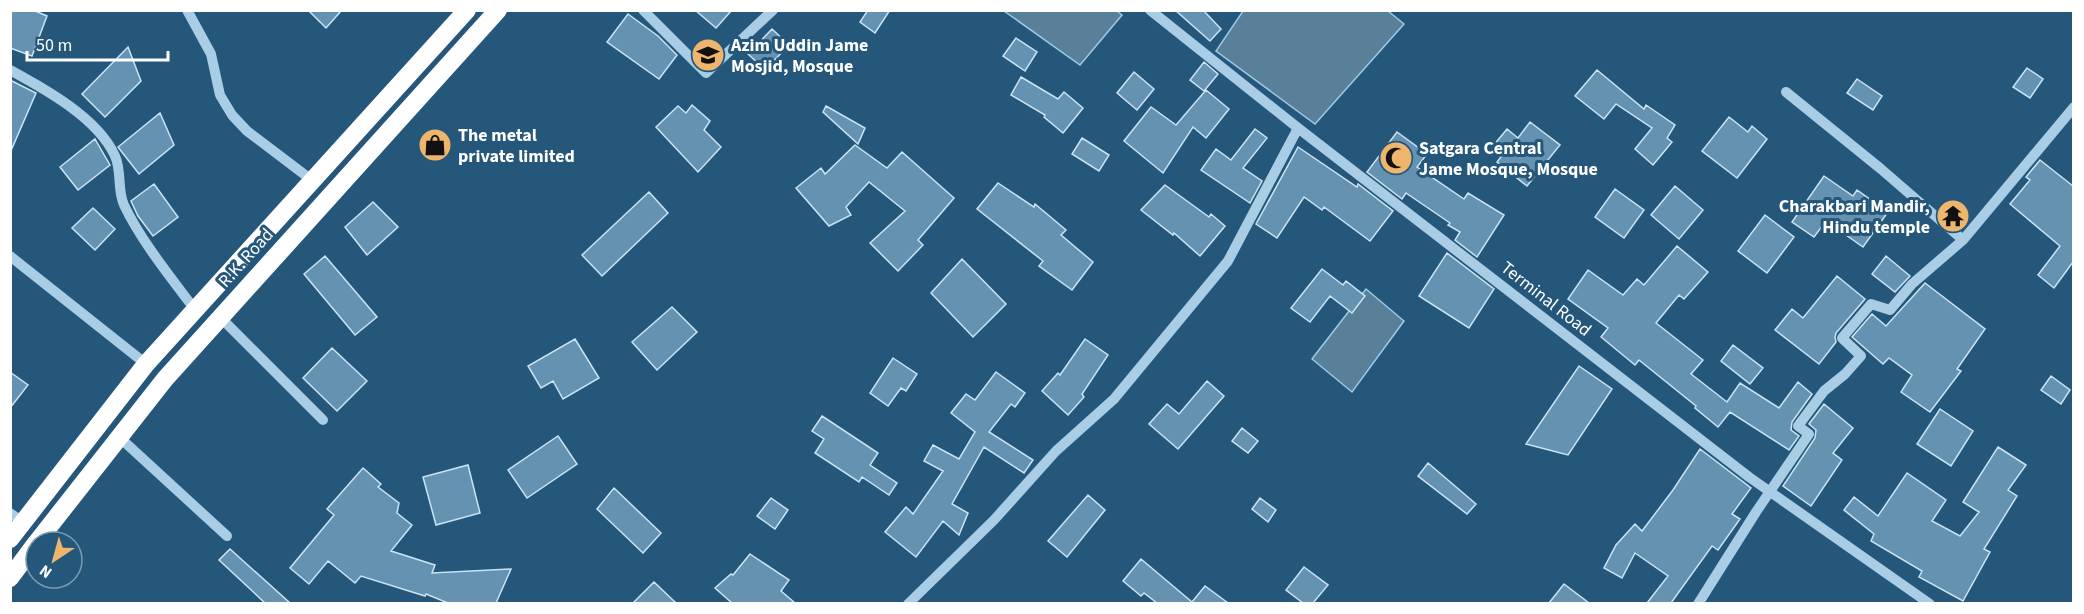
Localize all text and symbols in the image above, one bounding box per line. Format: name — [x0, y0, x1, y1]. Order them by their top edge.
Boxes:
scale bar — [27, 24, 168, 62]
text: 50 m — [36, 33, 72, 58]
place label: Azim Uddin Jame Mosjid, Mosque — [730, 33, 868, 79]
school or university icon: Azim Uddin Jame Mosjid, Mosque — [690, 37, 726, 73]
place label: The metal private limited — [458, 123, 575, 169]
shop icon: The metal private limited — [417, 127, 453, 163]
place label: Satgara Central Jame Mosque, Mosque — [1419, 136, 1598, 182]
mosque icon: Satgara Central Jame Mosque, Mosque — [1378, 140, 1414, 176]
place label: Charakbari Mandir, Hindu temple — [1779, 194, 1930, 240]
temple icon: Charakbari Mandir, Hindu temple — [1935, 198, 1971, 234]
street label: R.K. Road — [213, 223, 279, 293]
street label: Terminal Road — [1495, 256, 1597, 342]
north arrow — [24, 530, 84, 590]
text: N — [35, 559, 57, 583]

